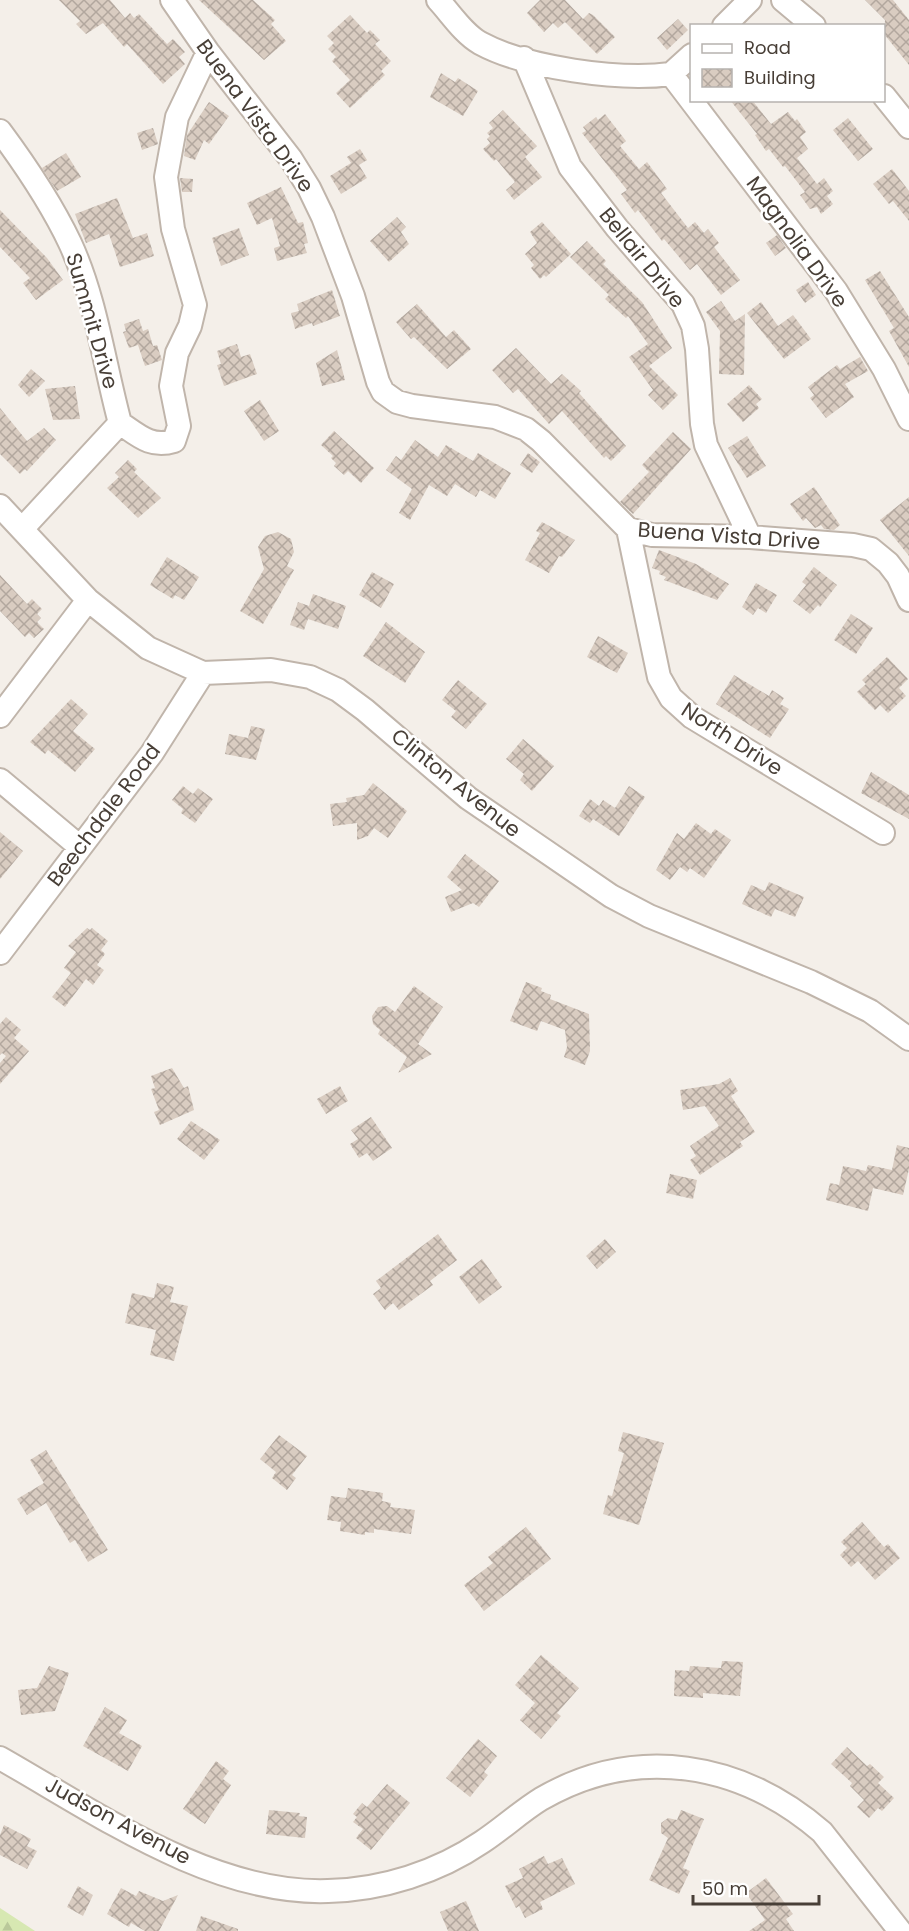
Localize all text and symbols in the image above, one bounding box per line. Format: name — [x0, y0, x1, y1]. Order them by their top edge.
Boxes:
legend — [690, 24, 885, 102]
street label: Buena Vista Drive — [190, 33, 321, 198]
text: Road — [744, 35, 791, 60]
text: Building — [744, 65, 816, 90]
street label: Magnolia Drive — [740, 170, 855, 313]
street label: Bellair Drive — [593, 201, 692, 314]
street label: Summit Drive — [59, 250, 126, 392]
street label: Buena Vista Drive — [637, 515, 821, 556]
street label: North Drive — [676, 695, 789, 782]
street label: Clinton Avenue — [385, 721, 527, 844]
street label: Beechdale Road — [40, 737, 167, 892]
street label: Judson Avenue — [40, 1770, 196, 1871]
scale bar — [693, 1868, 819, 1906]
text: 50 m — [702, 1876, 748, 1901]

